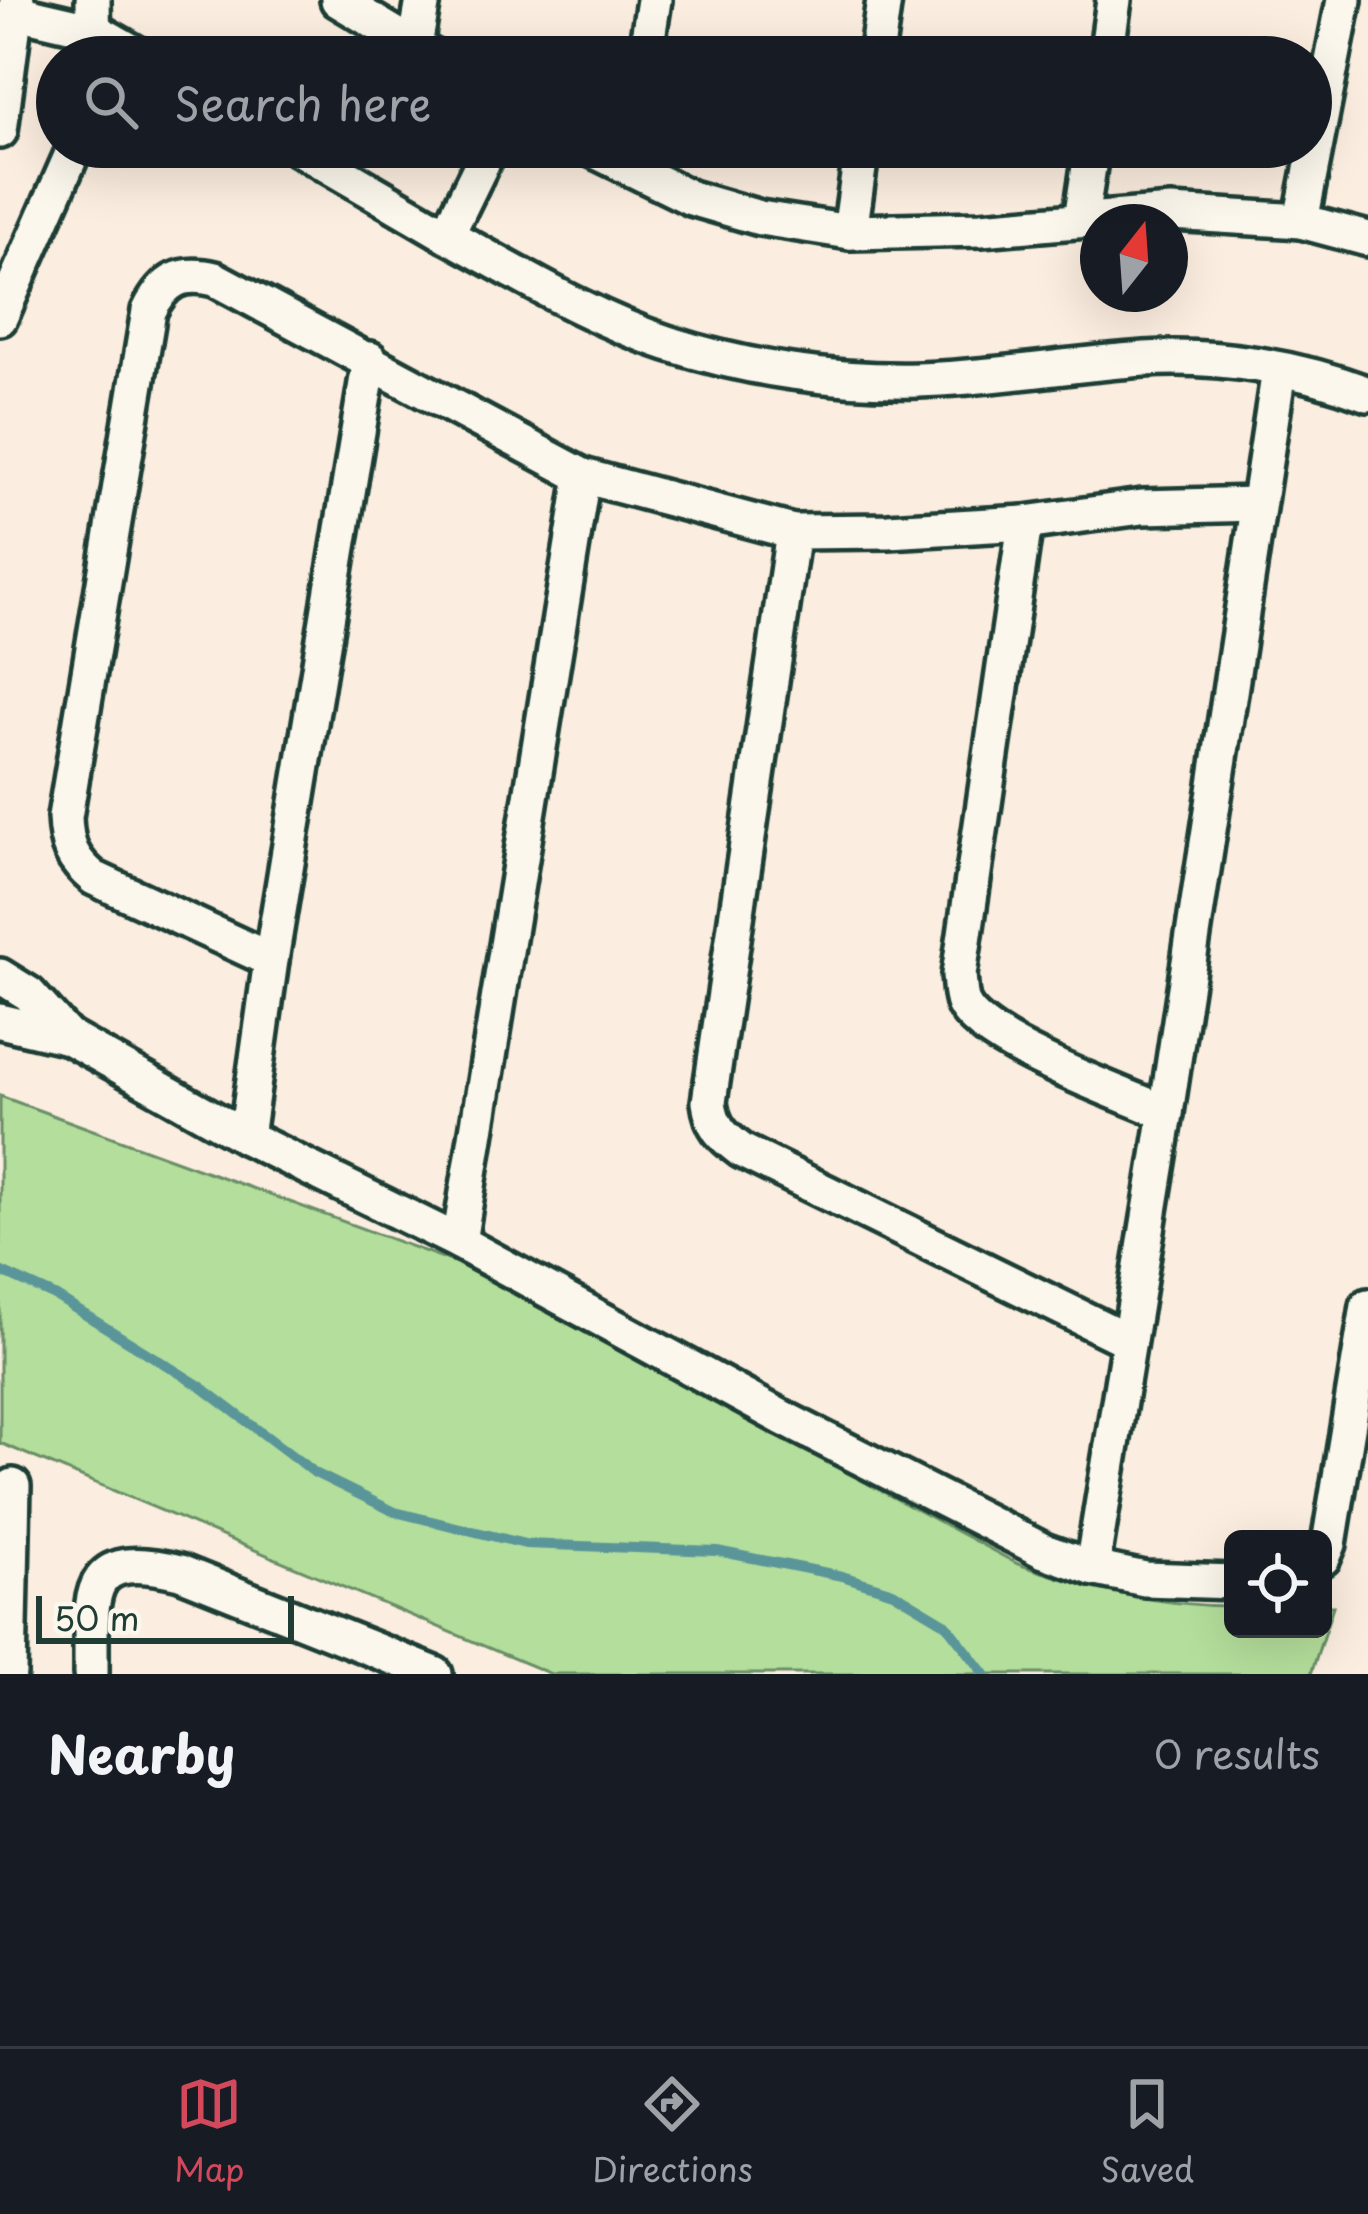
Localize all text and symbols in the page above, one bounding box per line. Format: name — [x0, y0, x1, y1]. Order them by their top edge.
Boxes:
search box — [36, 36, 1332, 168]
text: Search here — [174, 68, 431, 136]
icon: search — [78, 69, 144, 135]
north arrow — [1080, 204, 1188, 312]
map controls — [1224, 1530, 1332, 1638]
button: locate — [1224, 1530, 1332, 1638]
scale bar — [36, 1590, 294, 1643]
text: 50 m — [54, 1592, 140, 1642]
text: Nearby — [48, 1714, 235, 1791]
text: 0 results — [1154, 1723, 1320, 1782]
tab: Map — [174, 2071, 244, 2193]
tab: Directions — [592, 2071, 753, 2193]
tab: Saved — [1100, 2071, 1194, 2193]

